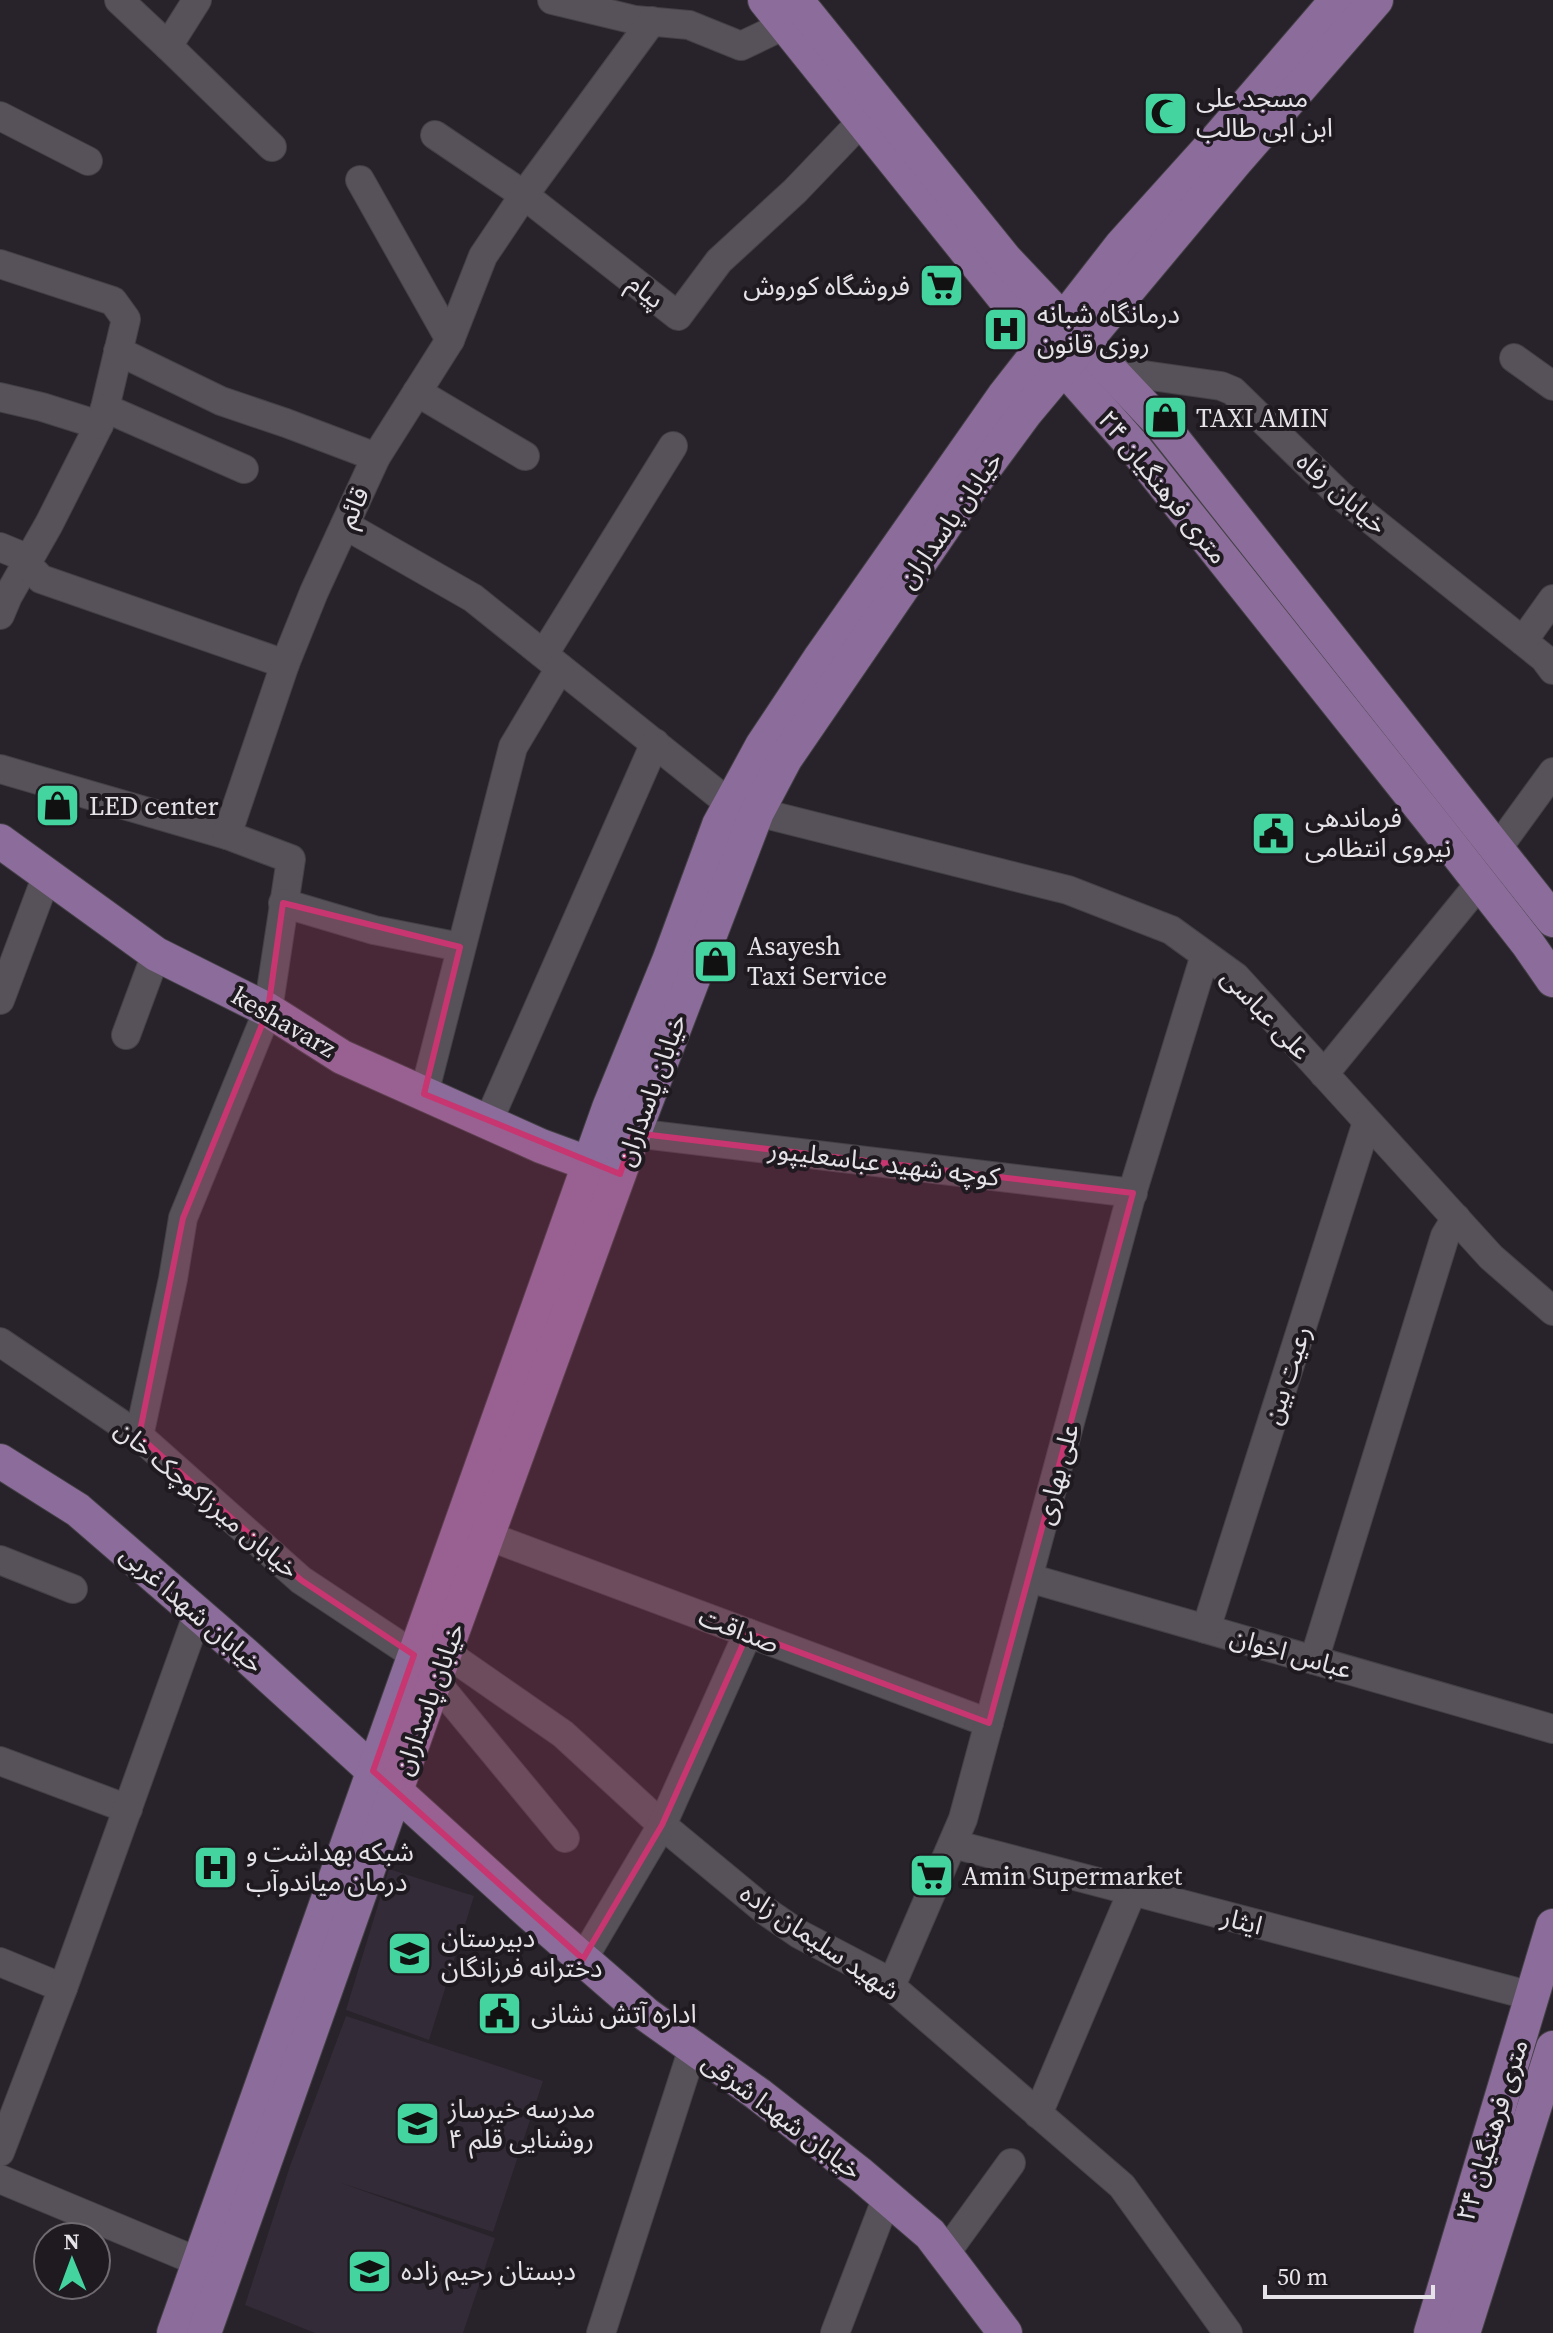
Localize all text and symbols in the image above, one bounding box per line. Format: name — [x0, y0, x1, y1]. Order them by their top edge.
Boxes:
place label: مسجد علی ابن ابی طالب — [1196, 80, 1333, 146]
mosque icon: مسجد علی ابن ابی طالب — [1141, 89, 1189, 137]
supermarket icon: فروشگاه کوروش — [917, 262, 965, 310]
street label: پیام — [619, 265, 672, 318]
place label: فروشگاه کوروش — [743, 268, 910, 304]
place label: درمانگاه شبانه روزی قانون — [1037, 296, 1180, 362]
hospital icon: درمانگاه شبانه روزی قانون — [982, 305, 1030, 353]
shop icon: TAXI AMIN — [1141, 394, 1189, 442]
place label: TAXI AMIN — [1196, 400, 1329, 436]
street label: ۲۴ متری فرهنگیان — [1090, 403, 1236, 571]
street label: خیابان رفاه — [1289, 443, 1395, 543]
street label: خیابان پاسداران — [889, 444, 1011, 596]
street label: قائم — [328, 481, 380, 534]
shop icon: LED center — [34, 782, 82, 830]
place label: LED center — [89, 788, 218, 824]
place label: فرماندهی نیروی انتظامی — [1305, 800, 1451, 866]
public building icon: فرماندهی نیروی انتظامی — [1250, 809, 1298, 857]
place label: Asayesh Taxi Service — [747, 928, 887, 994]
shop icon: Asayesh Taxi Service — [692, 937, 740, 985]
street label: علی عباسی — [1213, 960, 1319, 1068]
street label: keshavarz — [225, 978, 343, 1066]
street label: خیابان پاسداران — [607, 1009, 695, 1171]
street label: کوچه شهید عباسعلیپور — [765, 1131, 1002, 1195]
street label: رعیت بین — [1254, 1321, 1320, 1429]
street label: خیابان میرزاکوچک خان — [107, 1411, 307, 1587]
street label: علی بهاری — [1026, 1420, 1088, 1528]
street label: خیابان شهدا غربی — [113, 1537, 271, 1681]
street label: صداقت — [694, 1598, 784, 1662]
street label: خیابان پاسداران — [385, 1618, 473, 1780]
street label: عباس اخوان — [1226, 1618, 1356, 1688]
place label: شبکه بهداشت و درمان میاندوآب — [246, 1834, 414, 1900]
hospital icon: شبکه بهداشت و درمان میاندوآب — [191, 1843, 239, 1891]
supermarket icon: Amin Supermarket — [907, 1852, 955, 1900]
place label: Amin Supermarket — [962, 1858, 1183, 1894]
street label: شهید سلیمان زاده — [733, 1875, 907, 2009]
street label: ایثار — [1217, 1898, 1266, 1944]
place label: دبیرستان دخترانه فرزانگان — [441, 1920, 603, 1986]
school or university icon: دبیرستان دخترانه فرزانگان — [386, 1929, 434, 1977]
public building icon: اداره آتش نشانی — [476, 1990, 524, 2038]
place label: اداره آتش نشانی — [531, 1996, 697, 2032]
street label: ۲۴ متری فرهنگیان — [1447, 2035, 1537, 2225]
street label: خیابان شهدا شرقی — [695, 2044, 869, 2188]
place label: مدرسه خیرساز روشنایی قلم ۴ — [447, 2091, 595, 2159]
school or university icon: مدرسه خیرساز روشنایی قلم ۴ — [393, 2100, 441, 2148]
north arrow — [32, 2221, 112, 2301]
text: N — [63, 2226, 80, 2256]
school or university icon: دبستان رحیم زاده — [346, 2247, 394, 2295]
scale bar — [1265, 2249, 1433, 2299]
place label: دبستان رحیم زاده — [401, 2253, 576, 2291]
text: 50 m — [1277, 2260, 1328, 2293]

